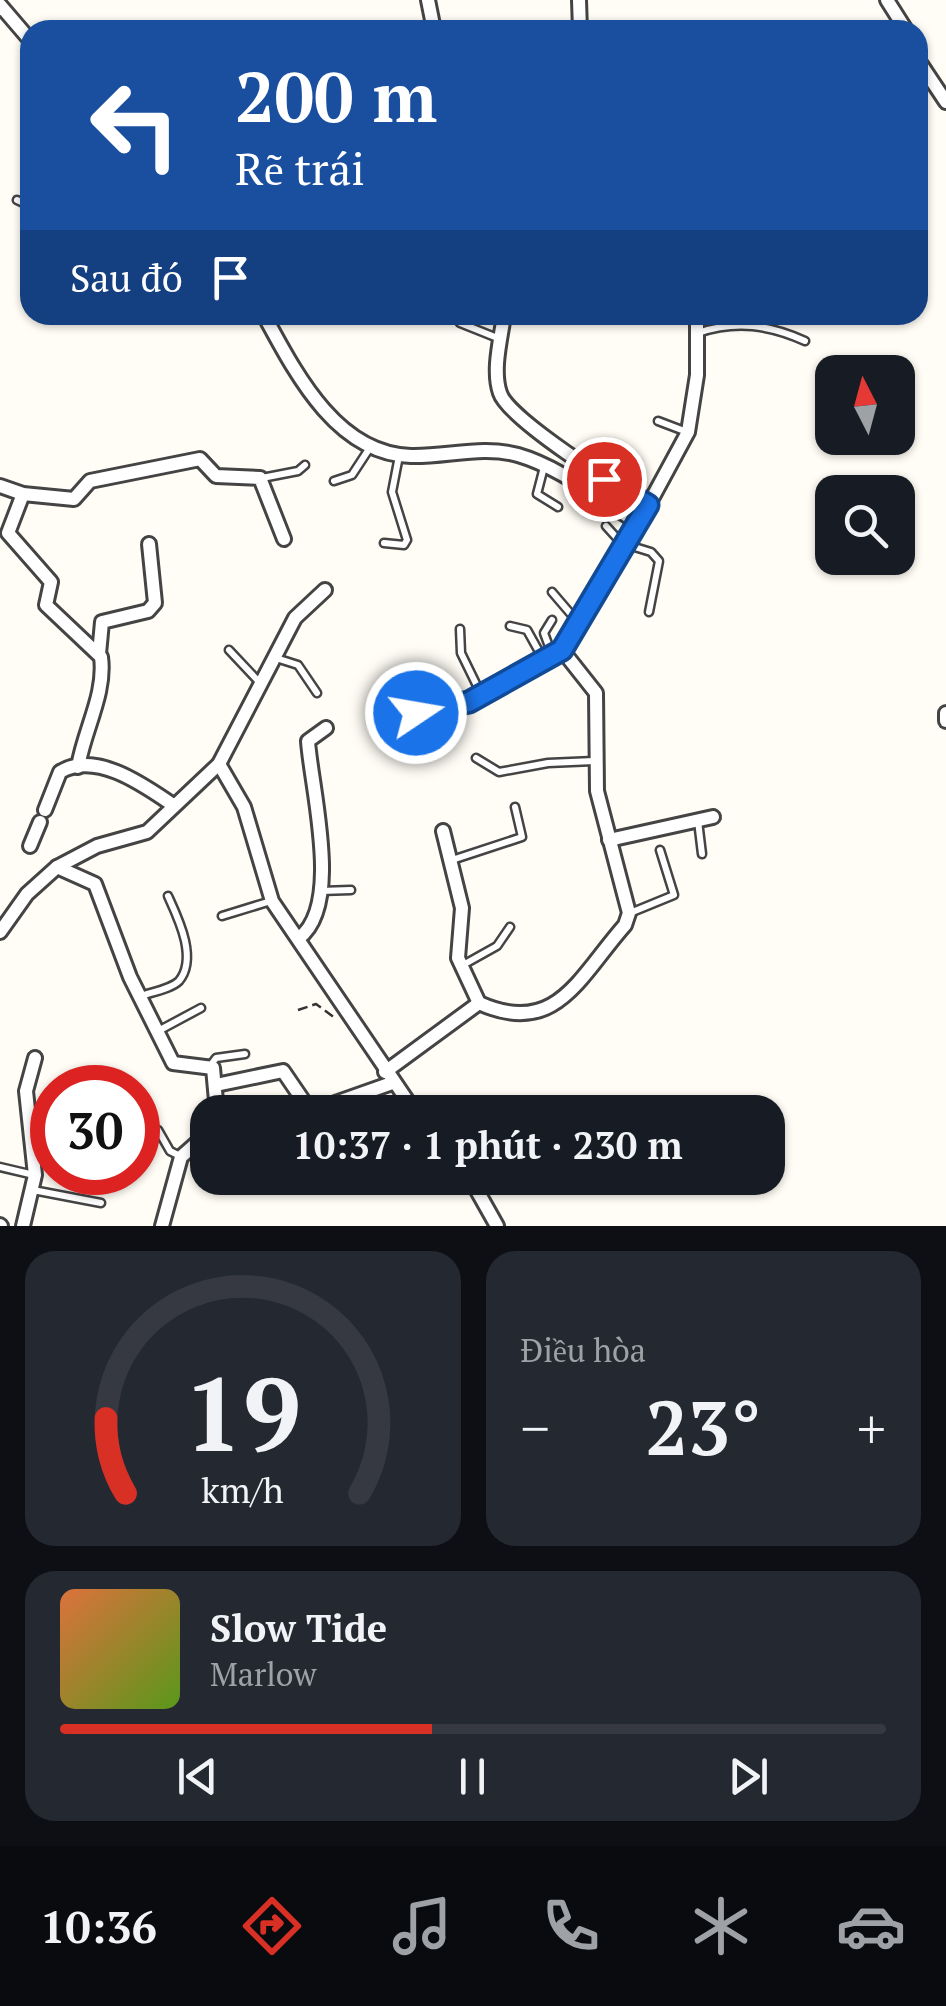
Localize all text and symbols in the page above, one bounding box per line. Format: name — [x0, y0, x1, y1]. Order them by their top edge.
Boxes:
text: 200 m — [235, 49, 437, 142]
icon: left — [70, 60, 200, 190]
text: Rẽ trái — [235, 138, 365, 198]
icon: arrive — [203, 250, 258, 305]
text: Sau đó — [70, 253, 183, 303]
north arrow — [815, 355, 915, 455]
map controls — [815, 355, 915, 575]
pin — [562, 437, 647, 522]
icon: arrive — [577, 452, 632, 507]
button: search — [815, 475, 915, 575]
position arrow — [364, 661, 468, 765]
speed limit sign: 30 — [30, 1065, 160, 1195]
text: 10:37 · 1 phút · 230 m — [292, 1120, 683, 1170]
text: Điều hòa — [521, 1329, 646, 1371]
text: 19 — [184, 1343, 302, 1481]
text: 23° — [645, 1377, 761, 1476]
text: − — [521, 1391, 550, 1464]
text: + — [857, 1391, 886, 1464]
text: km/h — [201, 1466, 284, 1513]
text: Slow Tide — [210, 1603, 387, 1653]
text: Marlow — [210, 1653, 316, 1695]
icon: previous — [170, 1749, 225, 1804]
icon: pause — [445, 1749, 500, 1804]
icon: next — [721, 1749, 776, 1804]
icon: directions — [237, 1891, 307, 1961]
icon: music — [387, 1891, 457, 1961]
icon: phone — [536, 1891, 606, 1961]
icon: climate — [686, 1891, 756, 1961]
icon: car — [836, 1891, 906, 1961]
text: 10:36 — [40, 1896, 157, 1956]

